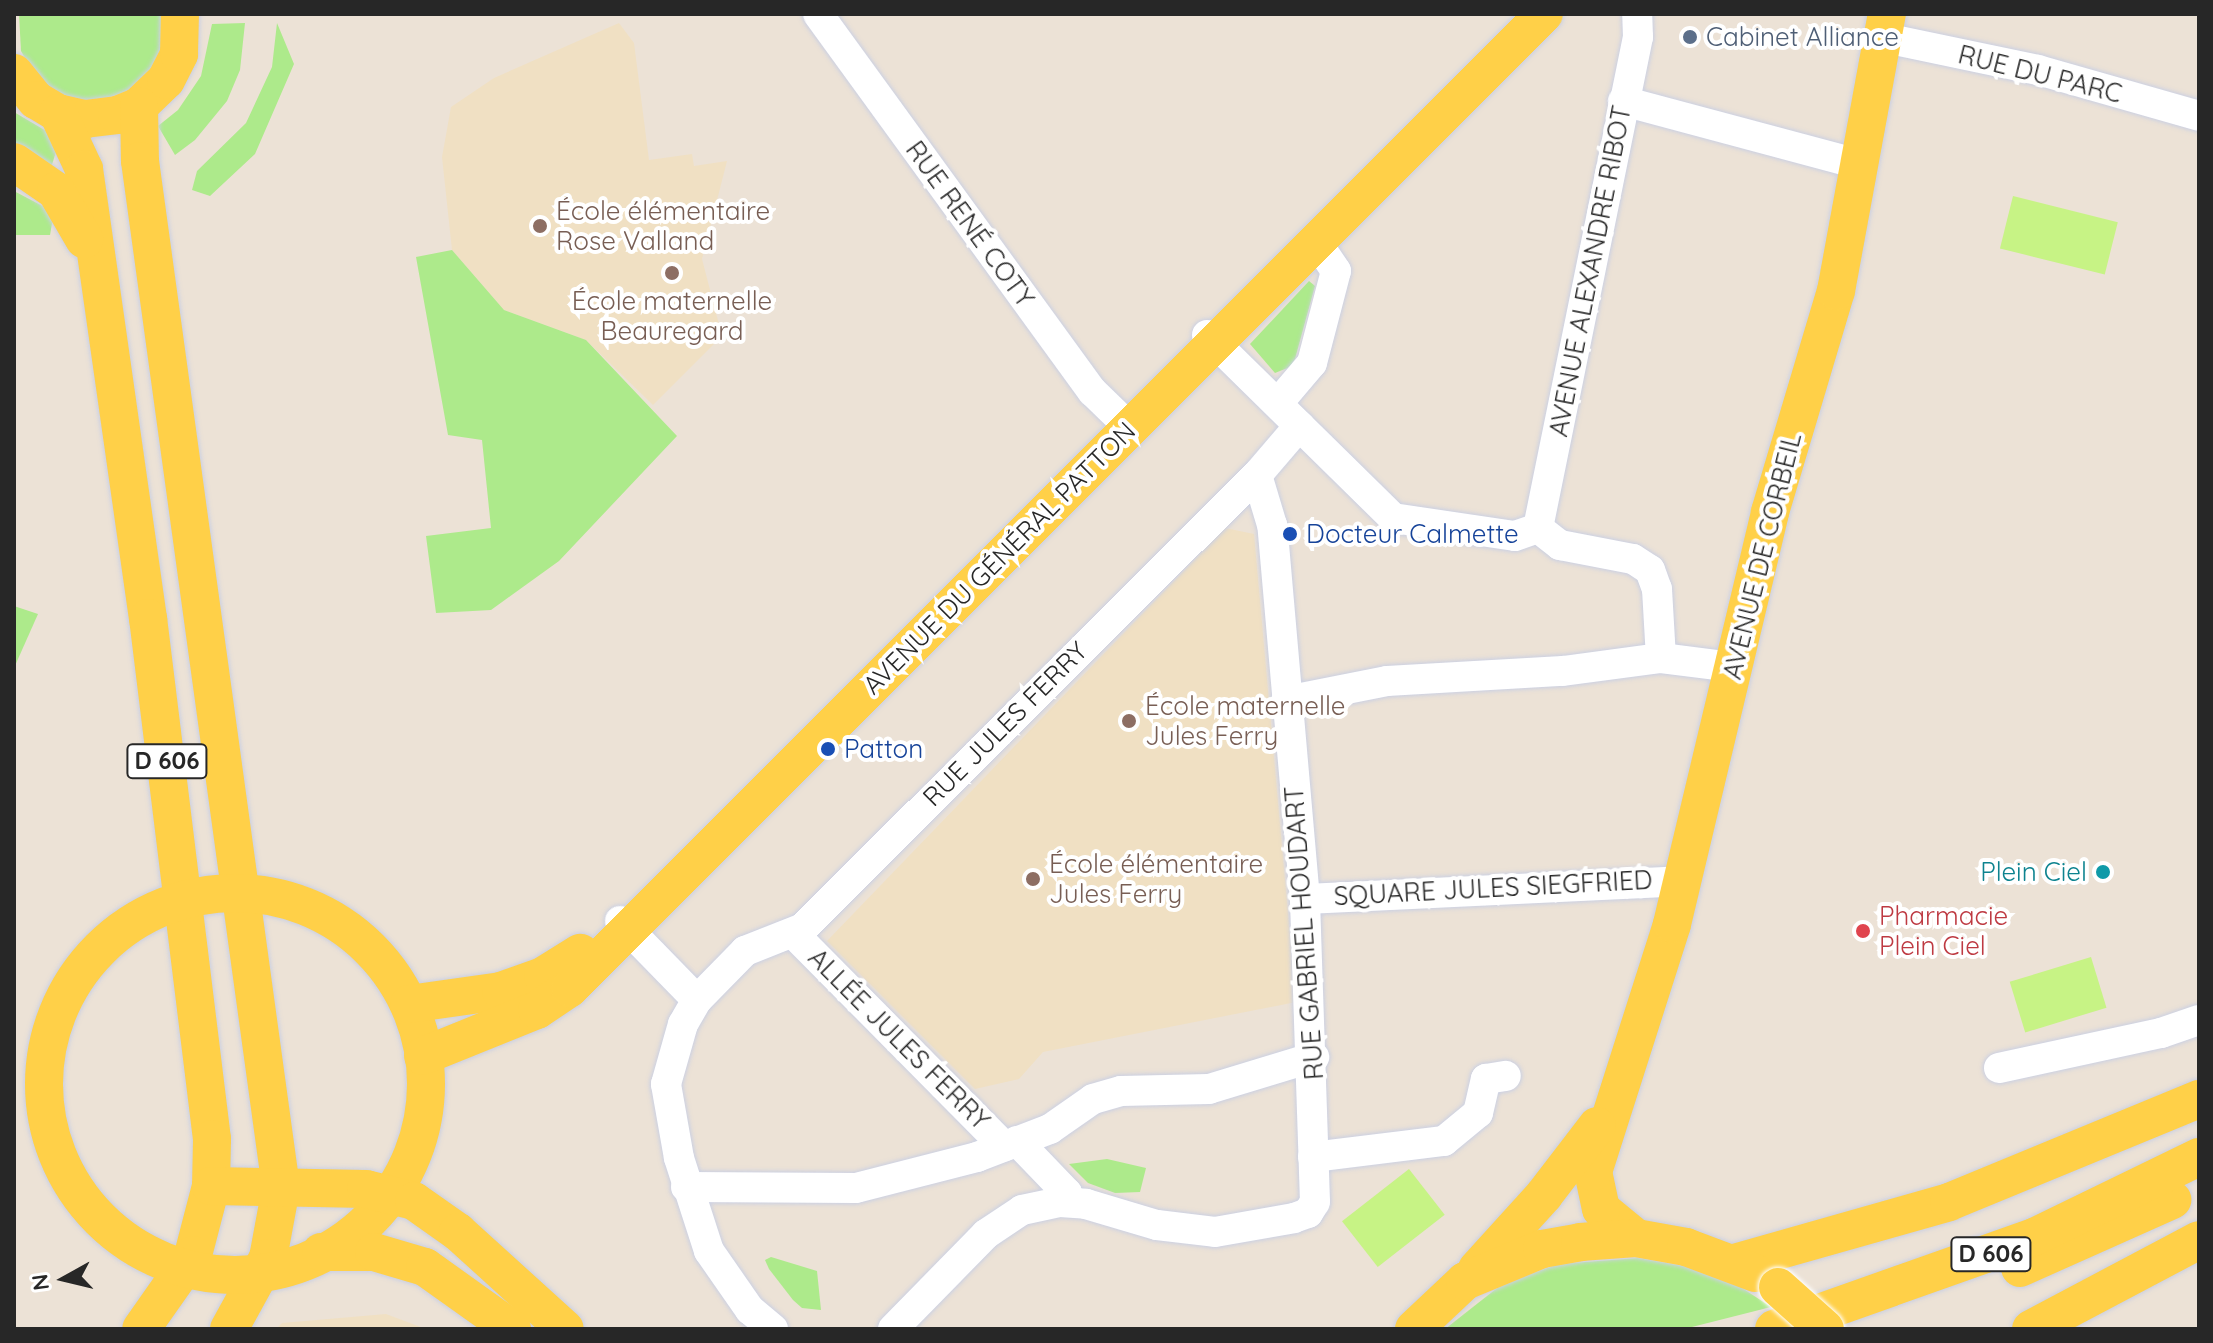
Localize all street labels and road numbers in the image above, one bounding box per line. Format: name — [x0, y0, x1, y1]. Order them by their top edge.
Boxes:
street label: RUE DU PARC — [1955, 39, 2125, 109]
street label: AVENUE ALEXANDRE RIBOT — [1543, 103, 1637, 439]
street label: RUE RENÉ COTY — [899, 135, 1041, 313]
street label: AVENUE DU GÉNÉRAL PATTON — [856, 415, 1142, 701]
street label: AVENUE DE CORBEIL — [1716, 430, 1808, 682]
street label: RUE JULES FERRY — [916, 635, 1094, 813]
road number: D 606 — [125, 741, 209, 781]
street label: RUE GABRIEL HOUDART — [1278, 785, 1330, 1081]
street label: SQUARE JULES SIEGFRIED — [1333, 864, 1653, 912]
street label: ALLÉE JULES FERRY — [802, 942, 996, 1136]
road number: D 606 — [1949, 1234, 2033, 1274]

